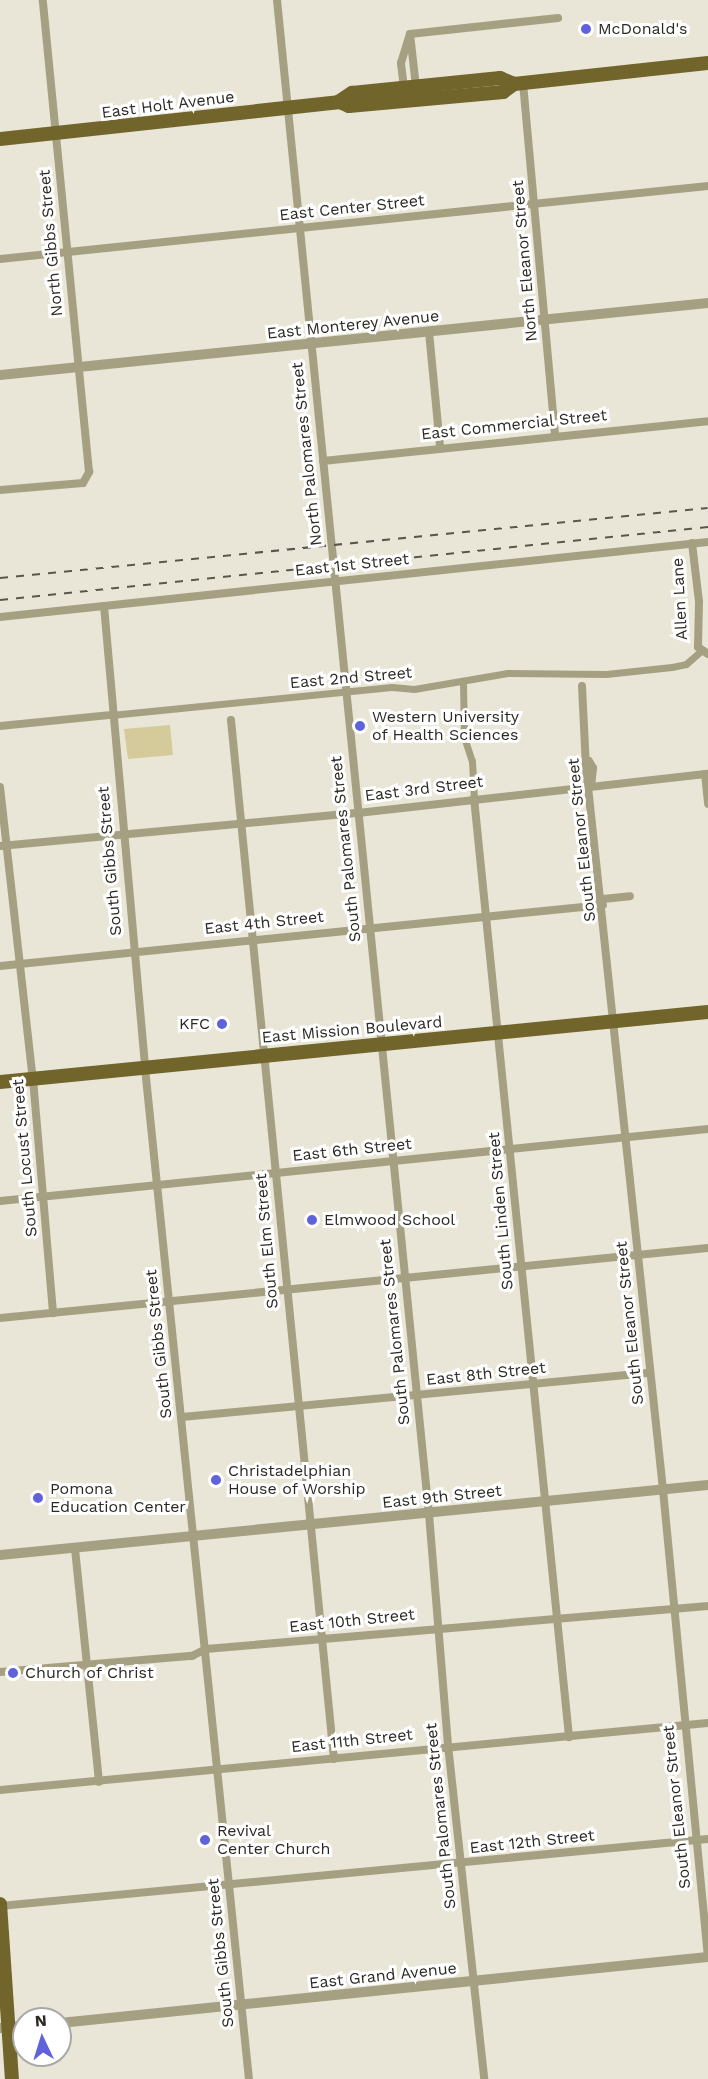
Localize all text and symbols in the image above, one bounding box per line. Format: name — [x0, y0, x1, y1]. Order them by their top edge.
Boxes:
place label: McDonald's — [598, 19, 687, 39]
marker: McDonald's — [579, 22, 593, 36]
street label: East Holt Avenue — [100, 87, 236, 123]
street label: North Gibbs Street — [35, 169, 67, 317]
street label: North Eleanor Street — [508, 179, 542, 343]
street label: East Center Street — [278, 191, 426, 225]
street label: East Monterey Avenue — [265, 306, 441, 344]
street label: North Palomares Street — [288, 361, 326, 547]
street label: East Commercial Street — [420, 406, 608, 444]
street label: East 1st Street — [294, 549, 410, 581]
street label: Allen Lane — [668, 557, 692, 641]
street label: East 2nd Street — [289, 663, 413, 693]
place label: Western University of Health Sciences — [372, 707, 519, 745]
marker: Western University of Health Sciences — [353, 719, 367, 733]
street label: South Palomares Street — [327, 755, 365, 943]
street label: South Eleanor Street — [564, 757, 600, 923]
street label: East 3rd Street — [364, 772, 484, 806]
street label: South Gibbs Street — [94, 786, 126, 936]
street label: East 4th Street — [203, 907, 325, 939]
street label: East Mission Boulevard — [261, 1013, 443, 1047]
place label: KFC — [179, 1014, 210, 1034]
marker: KFC — [215, 1017, 229, 1031]
street label: South Locust Street — [9, 1078, 41, 1238]
street label: South Linden Street — [485, 1131, 517, 1291]
street label: East 6th Street — [291, 1134, 413, 1166]
street label: South Elm Street — [252, 1173, 282, 1309]
place label: Elmwood School — [324, 1210, 455, 1230]
marker: Elmwood School — [305, 1213, 319, 1227]
street label: South Palomares Street — [376, 1238, 414, 1426]
street label: South Eleanor Street — [612, 1240, 648, 1406]
street label: South Gibbs Street — [142, 1269, 176, 1419]
street label: East 8th Street — [425, 1358, 547, 1390]
place label: Christadelphian House of Worship — [228, 1461, 367, 1499]
marker: Christadelphian House of Worship — [209, 1473, 223, 1487]
place label: Pomona Education Center — [50, 1479, 186, 1517]
street label: East 9th Street — [381, 1481, 503, 1513]
marker: Pomona Education Center — [31, 1491, 45, 1505]
street label: East 10th Street — [288, 1605, 416, 1637]
place label: Church of Christ — [25, 1663, 154, 1683]
marker: Church of Christ — [6, 1666, 20, 1680]
street label: South Palomares Street — [422, 1722, 460, 1910]
street label: South Eleanor Street — [659, 1724, 695, 1890]
street label: East 11th Street — [290, 1725, 414, 1757]
place label: Revival Center Church — [217, 1821, 331, 1859]
street label: East 12th Street — [469, 1826, 595, 1858]
marker: Revival Center Church — [198, 1833, 212, 1847]
street label: South Gibbs Street — [204, 1878, 238, 2028]
street label: East Grand Avenue — [308, 1959, 458, 1993]
north arrow — [12, 2007, 72, 2067]
text: N — [34, 2011, 47, 2030]

